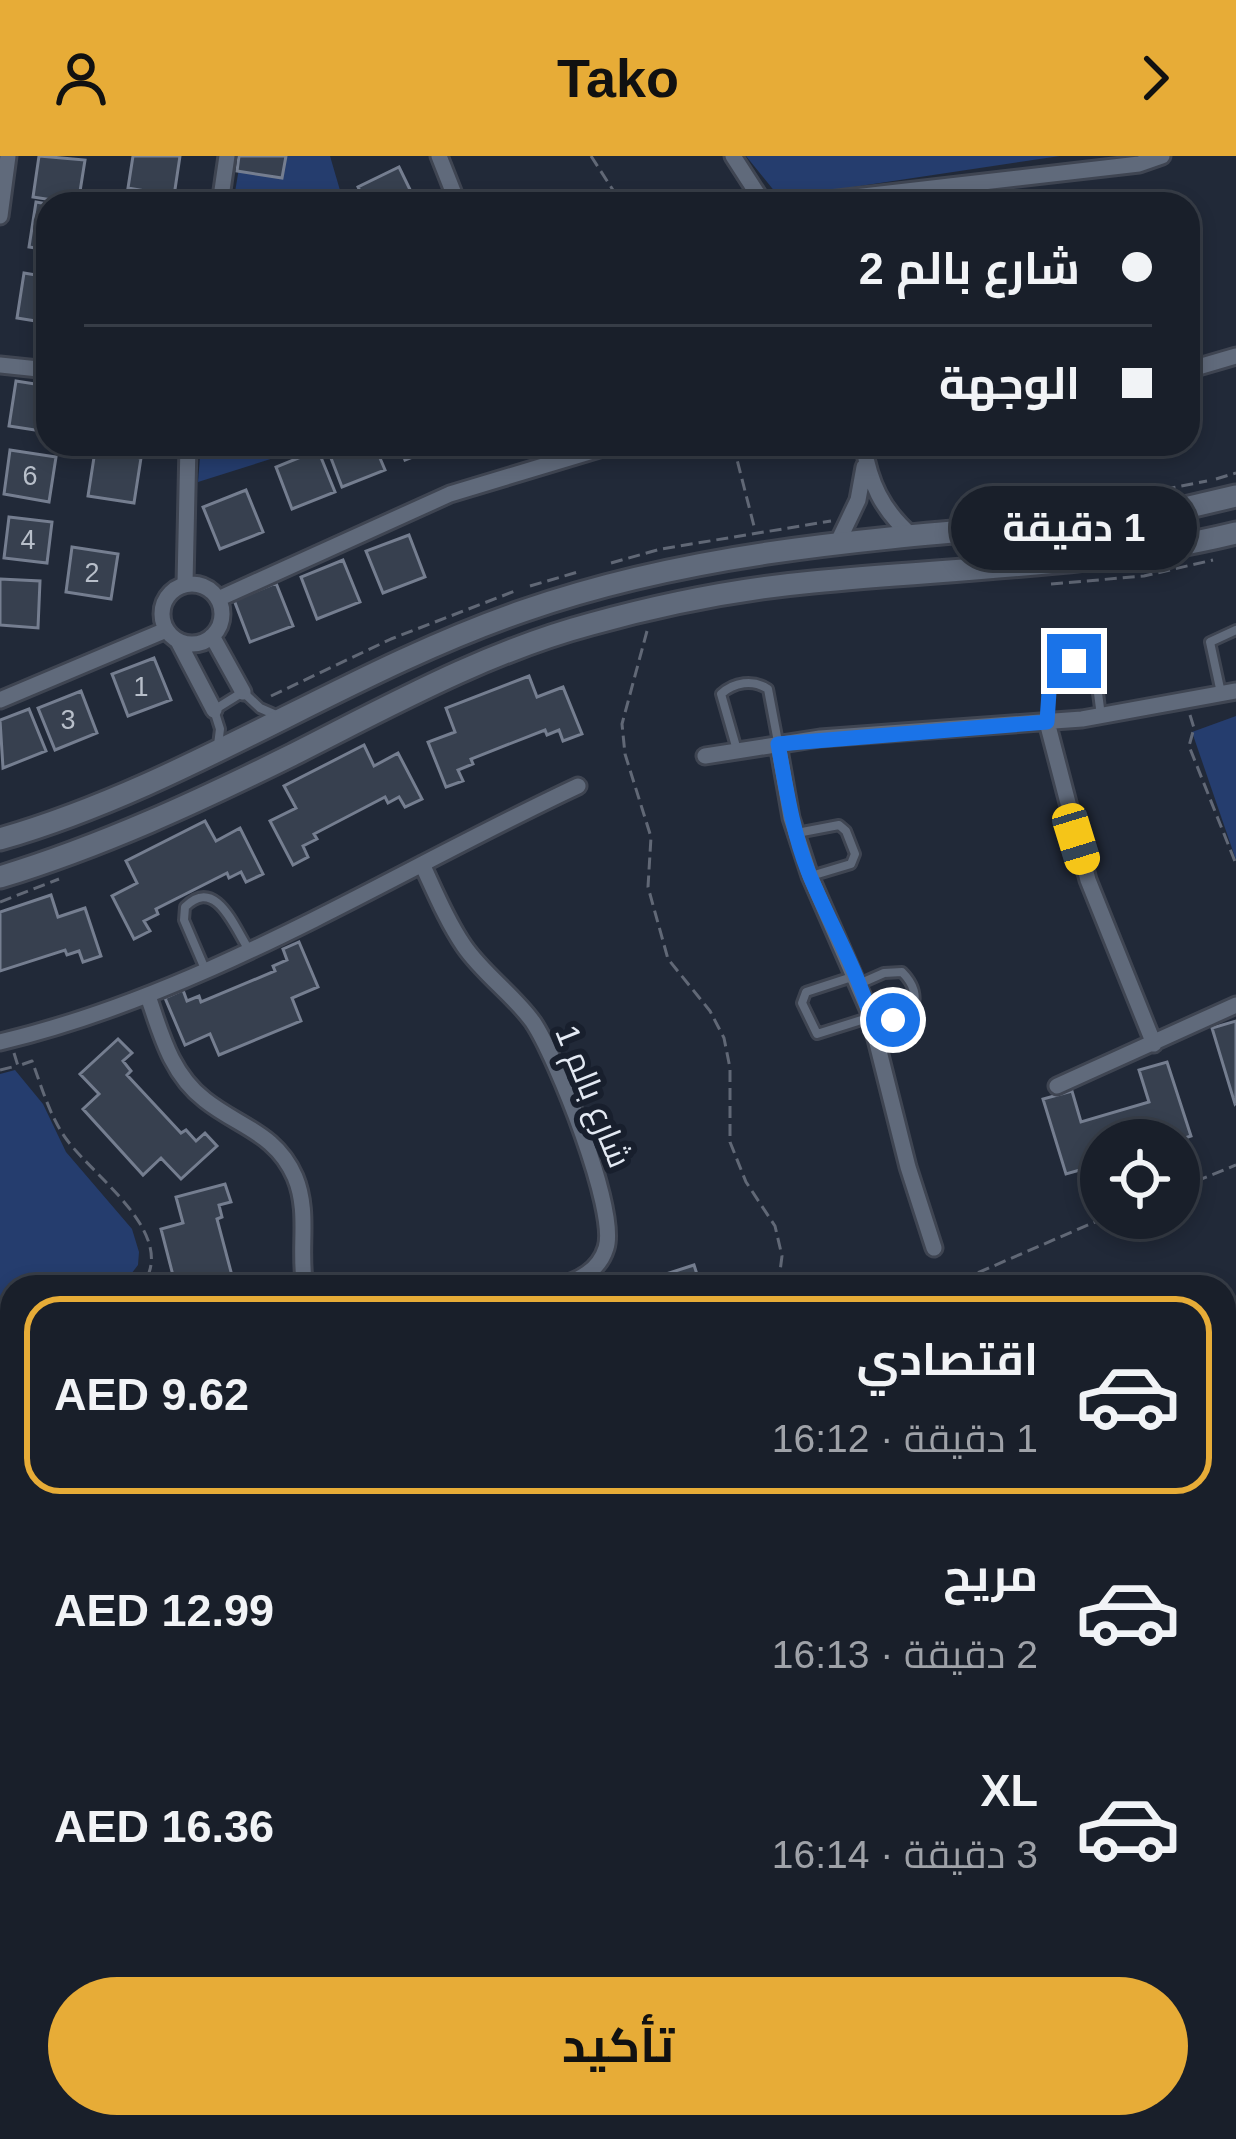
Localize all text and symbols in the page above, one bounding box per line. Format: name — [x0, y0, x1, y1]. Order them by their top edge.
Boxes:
icon: person — [48, 45, 114, 111]
icon: forward — [1122, 45, 1188, 111]
text: Tako — [557, 48, 679, 108]
text: شارع بالم 2 — [859, 243, 1080, 294]
text: الوجهة — [939, 358, 1080, 409]
house number: 6 — [22, 461, 38, 491]
callout: 1 دقيقة — [951, 487, 1197, 571]
text: 1 دقيقة — [1003, 506, 1145, 549]
house number: 4 — [20, 525, 36, 555]
house number: 2 — [84, 558, 100, 588]
route end — [1047, 634, 1101, 688]
house number: 1 — [133, 672, 149, 702]
house number: 3 — [60, 705, 76, 735]
car — [1048, 799, 1104, 879]
route start — [866, 993, 920, 1047]
street label: شارع بالم 1 — [545, 1020, 639, 1174]
map controls — [1080, 1119, 1200, 1239]
button: locate — [1080, 1119, 1200, 1239]
text: اقتصادي — [857, 1334, 1038, 1385]
icon: car — [1074, 1341, 1182, 1449]
text: AED 9.62 — [54, 1369, 249, 1420]
text: 1 دقيقة · 16:12 — [772, 1417, 1038, 1460]
text: مريح — [943, 1550, 1038, 1601]
icon: car — [1074, 1557, 1182, 1665]
text: AED 12.99 — [54, 1585, 274, 1636]
text: 2 دقيقة · 16:13 — [772, 1633, 1038, 1676]
text: XL — [980, 1765, 1038, 1816]
icon: car — [1074, 1773, 1182, 1881]
text: AED 16.36 — [54, 1801, 274, 1852]
text: 3 دقيقة · 16:14 — [772, 1833, 1038, 1876]
button: تأكيد — [48, 1977, 1188, 2115]

